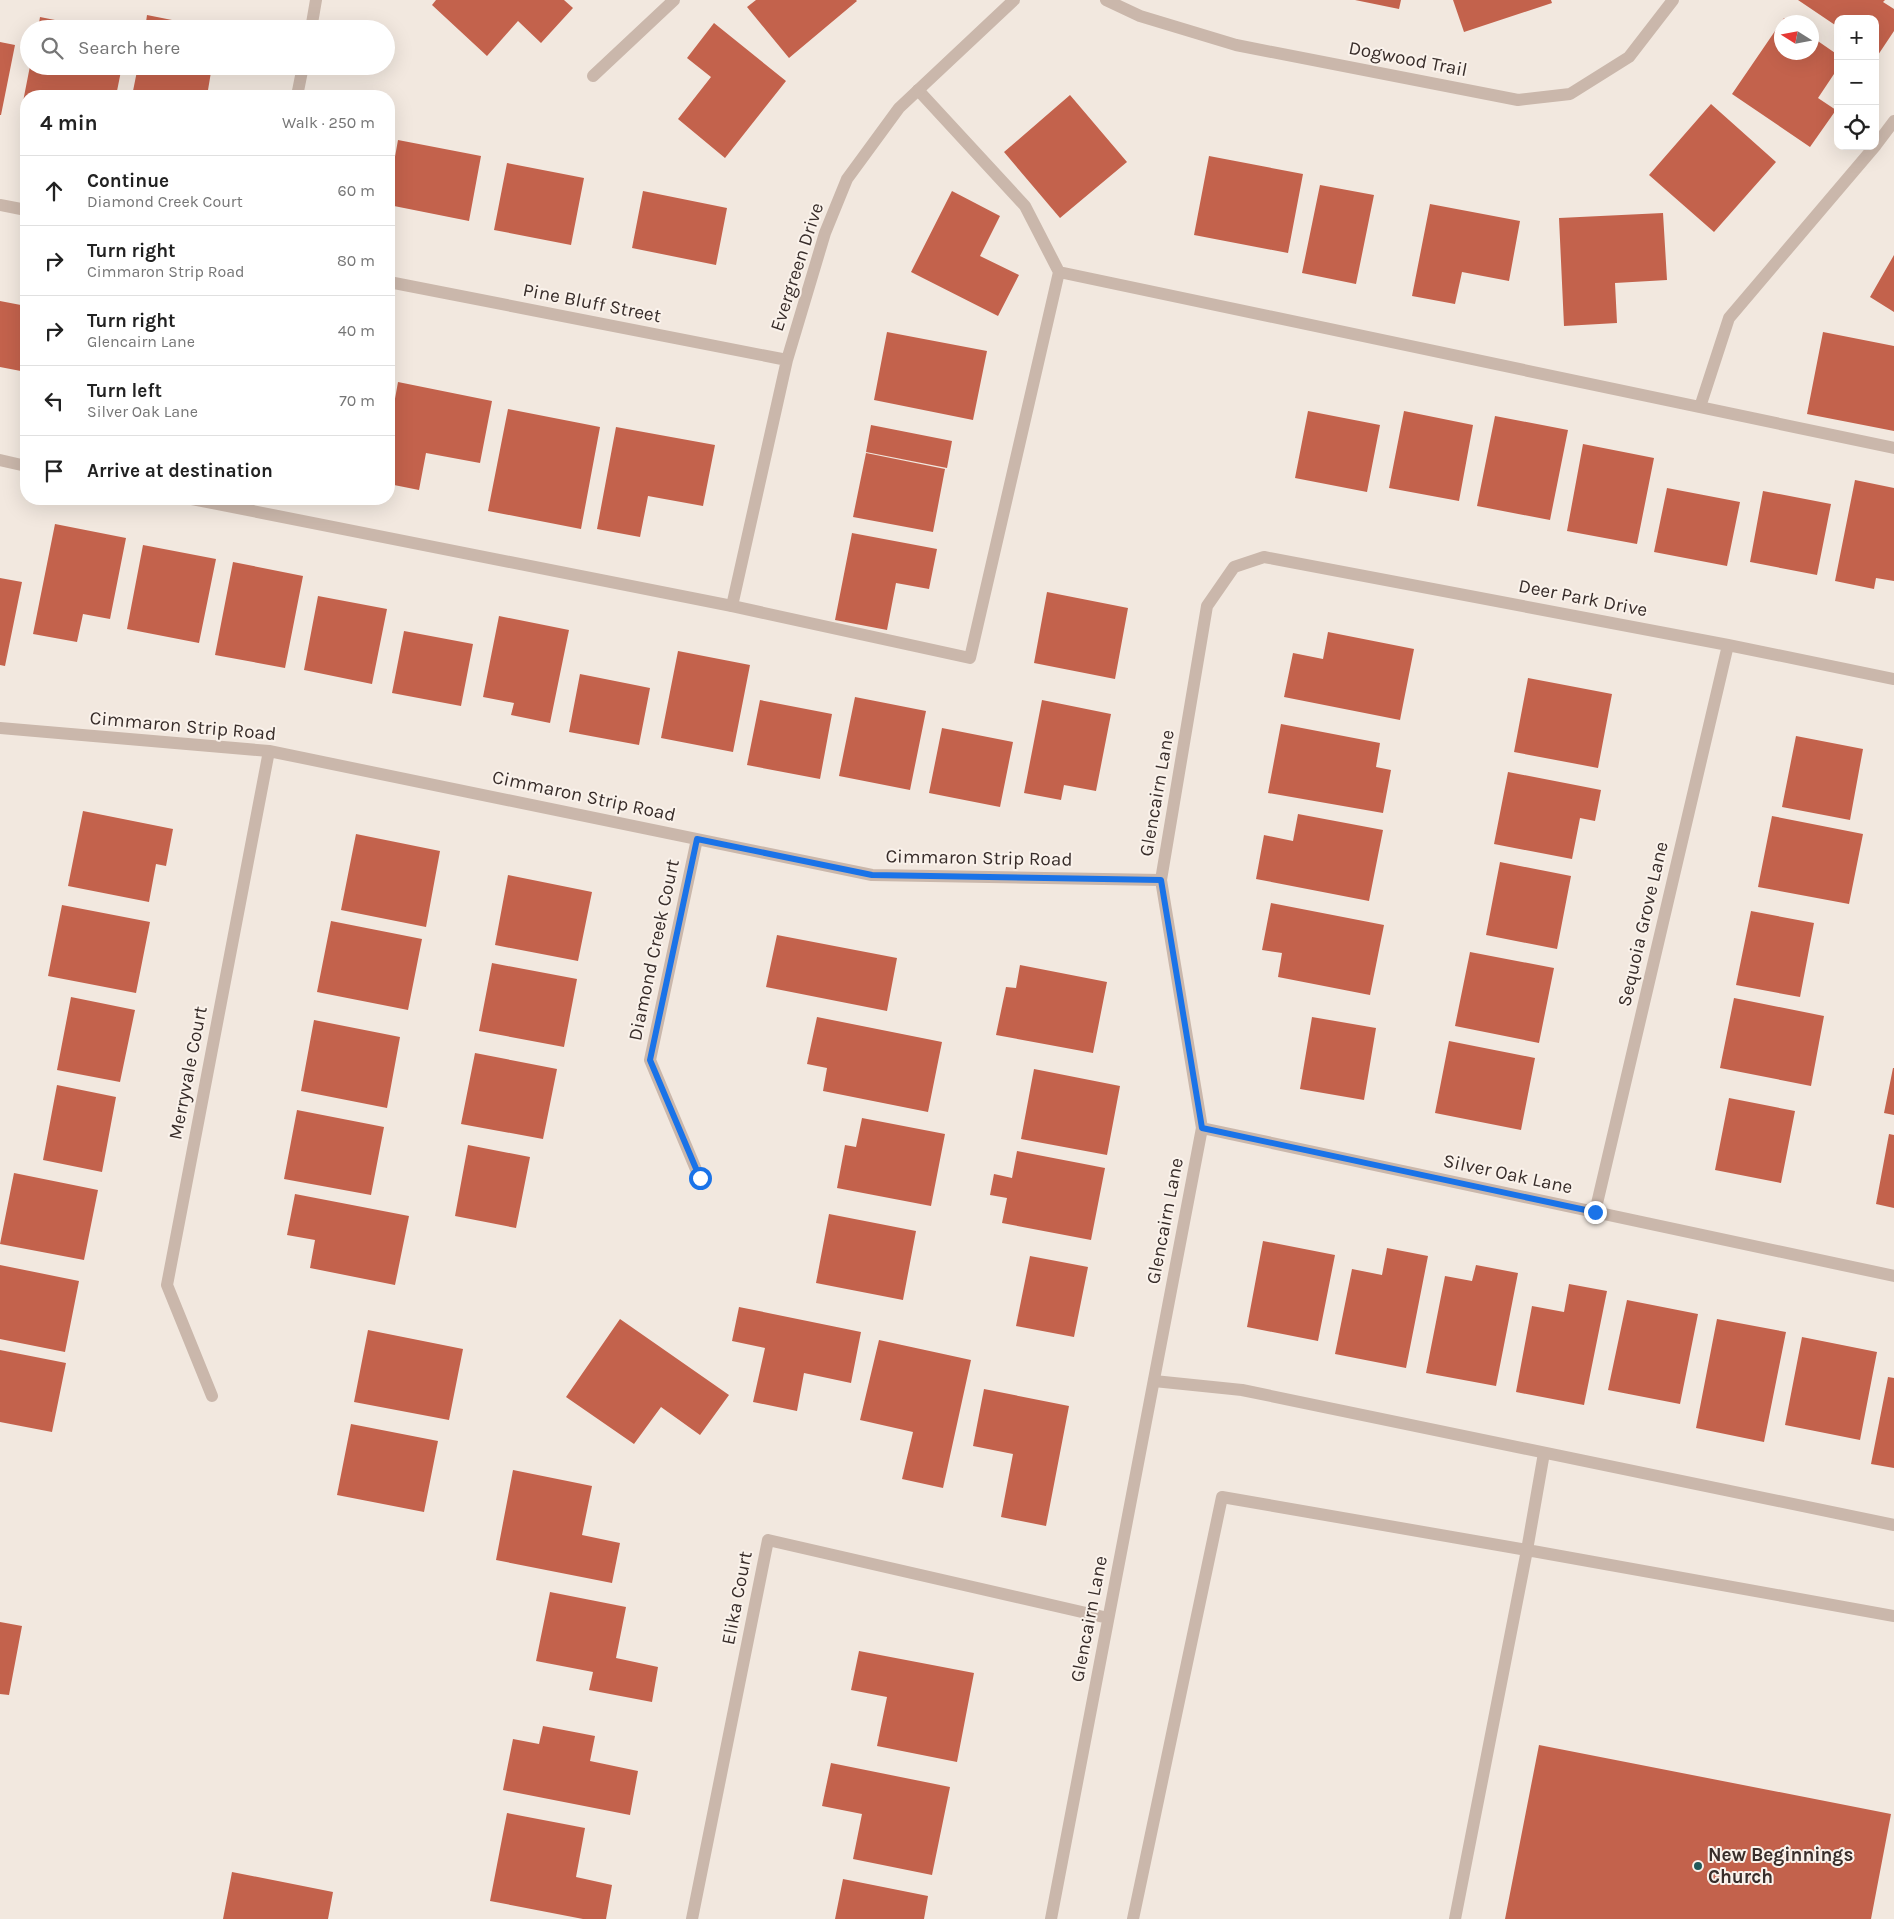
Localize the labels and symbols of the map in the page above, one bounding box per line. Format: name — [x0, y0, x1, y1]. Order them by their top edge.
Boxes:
north arrow — [1774, 15, 1819, 60]
street label: Dogwood Trail — [1347, 37, 1469, 81]
street label: Evergreen Drive — [766, 200, 828, 334]
street label: Pine Bluff Street — [521, 279, 663, 327]
street label: Deer Park Drive — [1517, 575, 1649, 621]
street label: Cimmaron Strip Road — [89, 707, 277, 745]
street label: Glencairn Lane — [1135, 728, 1179, 858]
street label: Cimmaron Strip Road — [490, 766, 678, 826]
street label: Sequoia Grove Lane — [1613, 839, 1673, 1009]
street label: Cimmaron Strip Road — [885, 845, 1073, 871]
street label: Diamond Creek Court — [624, 857, 684, 1043]
street label: Merryvale Court — [164, 1004, 212, 1142]
street label: Silver Oak Lane — [1441, 1150, 1575, 1198]
street label: Glencairn Lane — [1142, 1156, 1188, 1286]
route start — [689, 1167, 712, 1190]
route end — [1584, 1201, 1607, 1224]
street label: Elika Court — [717, 1549, 757, 1647]
street label: Glencairn Lane — [1066, 1554, 1112, 1684]
place label: New Beginnings Church — [1708, 1844, 1853, 1888]
marker: New Beginnings Church — [1692, 1860, 1704, 1872]

